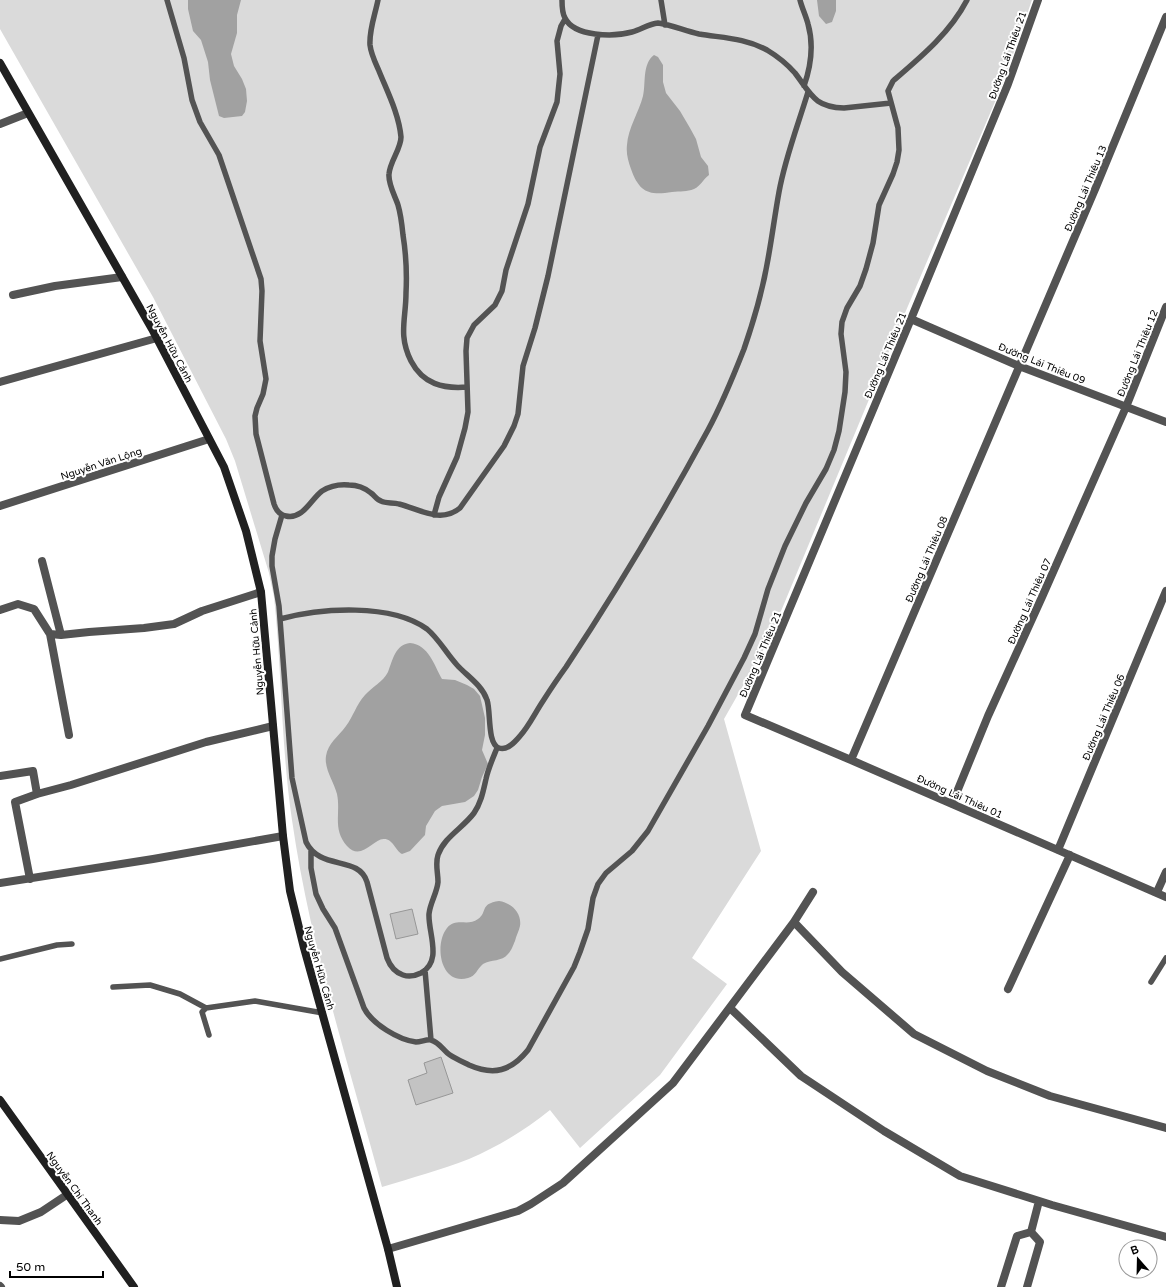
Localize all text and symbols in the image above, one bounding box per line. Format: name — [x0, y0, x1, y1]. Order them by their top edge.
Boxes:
street label: Đường Lái Thiêu 21 — [986, 10, 1029, 101]
street label: Đường Lái Thiêu 13 — [1062, 143, 1110, 233]
street label: Nguyễn Hữu Cảnh — [143, 302, 195, 385]
street label: Đường Lái Thiêu 12 — [1115, 308, 1161, 399]
street label: Đường Lái Thiêu 21 — [862, 310, 910, 400]
street label: Đường Lái Thiêu 09 — [996, 341, 1087, 387]
street label: Nguyễn Văn Lộng — [59, 445, 144, 483]
street label: Đường Lái Thiêu 08 — [903, 514, 951, 604]
street label: Đường Lái Thiêu 07 — [1006, 557, 1054, 646]
street label: Nguyễn Hữu Cảnh — [247, 608, 267, 696]
street label: Đường Lái Thiêu 21 — [737, 609, 785, 699]
street label: Đường Lái Thiêu 06 — [1080, 672, 1128, 762]
street label: Đường Lái Thiêu 01 — [915, 773, 1004, 821]
street label: Nguyễn Hữu Cảnh — [301, 925, 337, 1012]
street label: Nguyễn Chí Thanh — [43, 1149, 105, 1228]
north arrow — [1118, 1239, 1158, 1279]
text: B — [1129, 1243, 1141, 1257]
scale bar — [10, 1253, 103, 1279]
text: 50 m — [16, 1260, 45, 1274]

